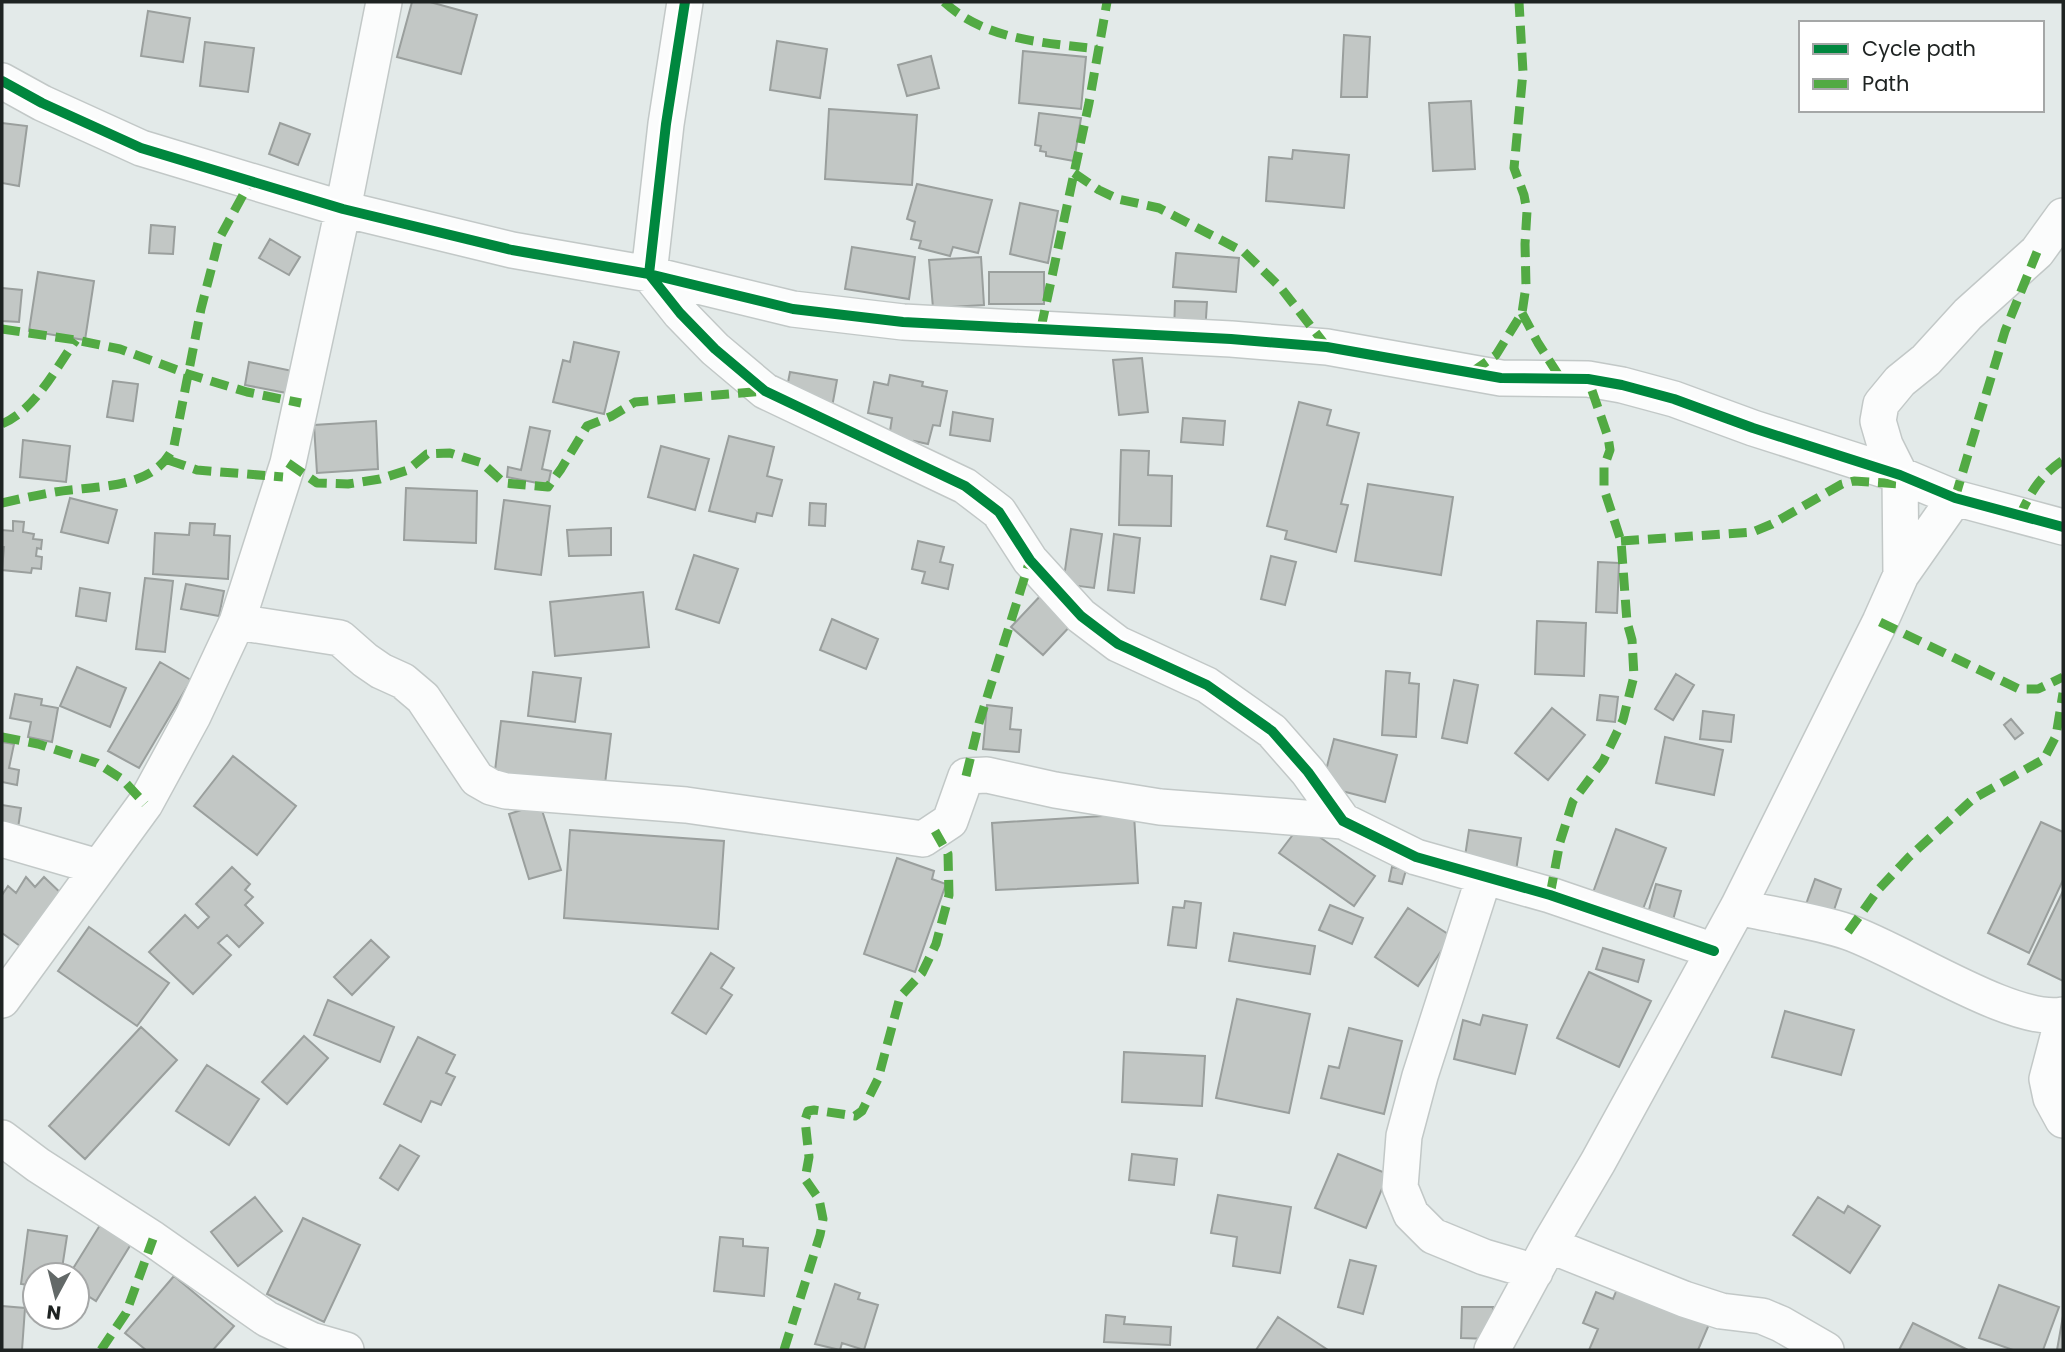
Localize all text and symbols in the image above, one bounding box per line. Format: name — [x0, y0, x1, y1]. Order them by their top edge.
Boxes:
legend — [1799, 21, 2044, 112]
text: Cycle path — [1862, 34, 1976, 63]
text: Path — [1862, 69, 1909, 98]
north arrow — [21, 1261, 91, 1331]
text: N — [45, 1298, 63, 1327]

